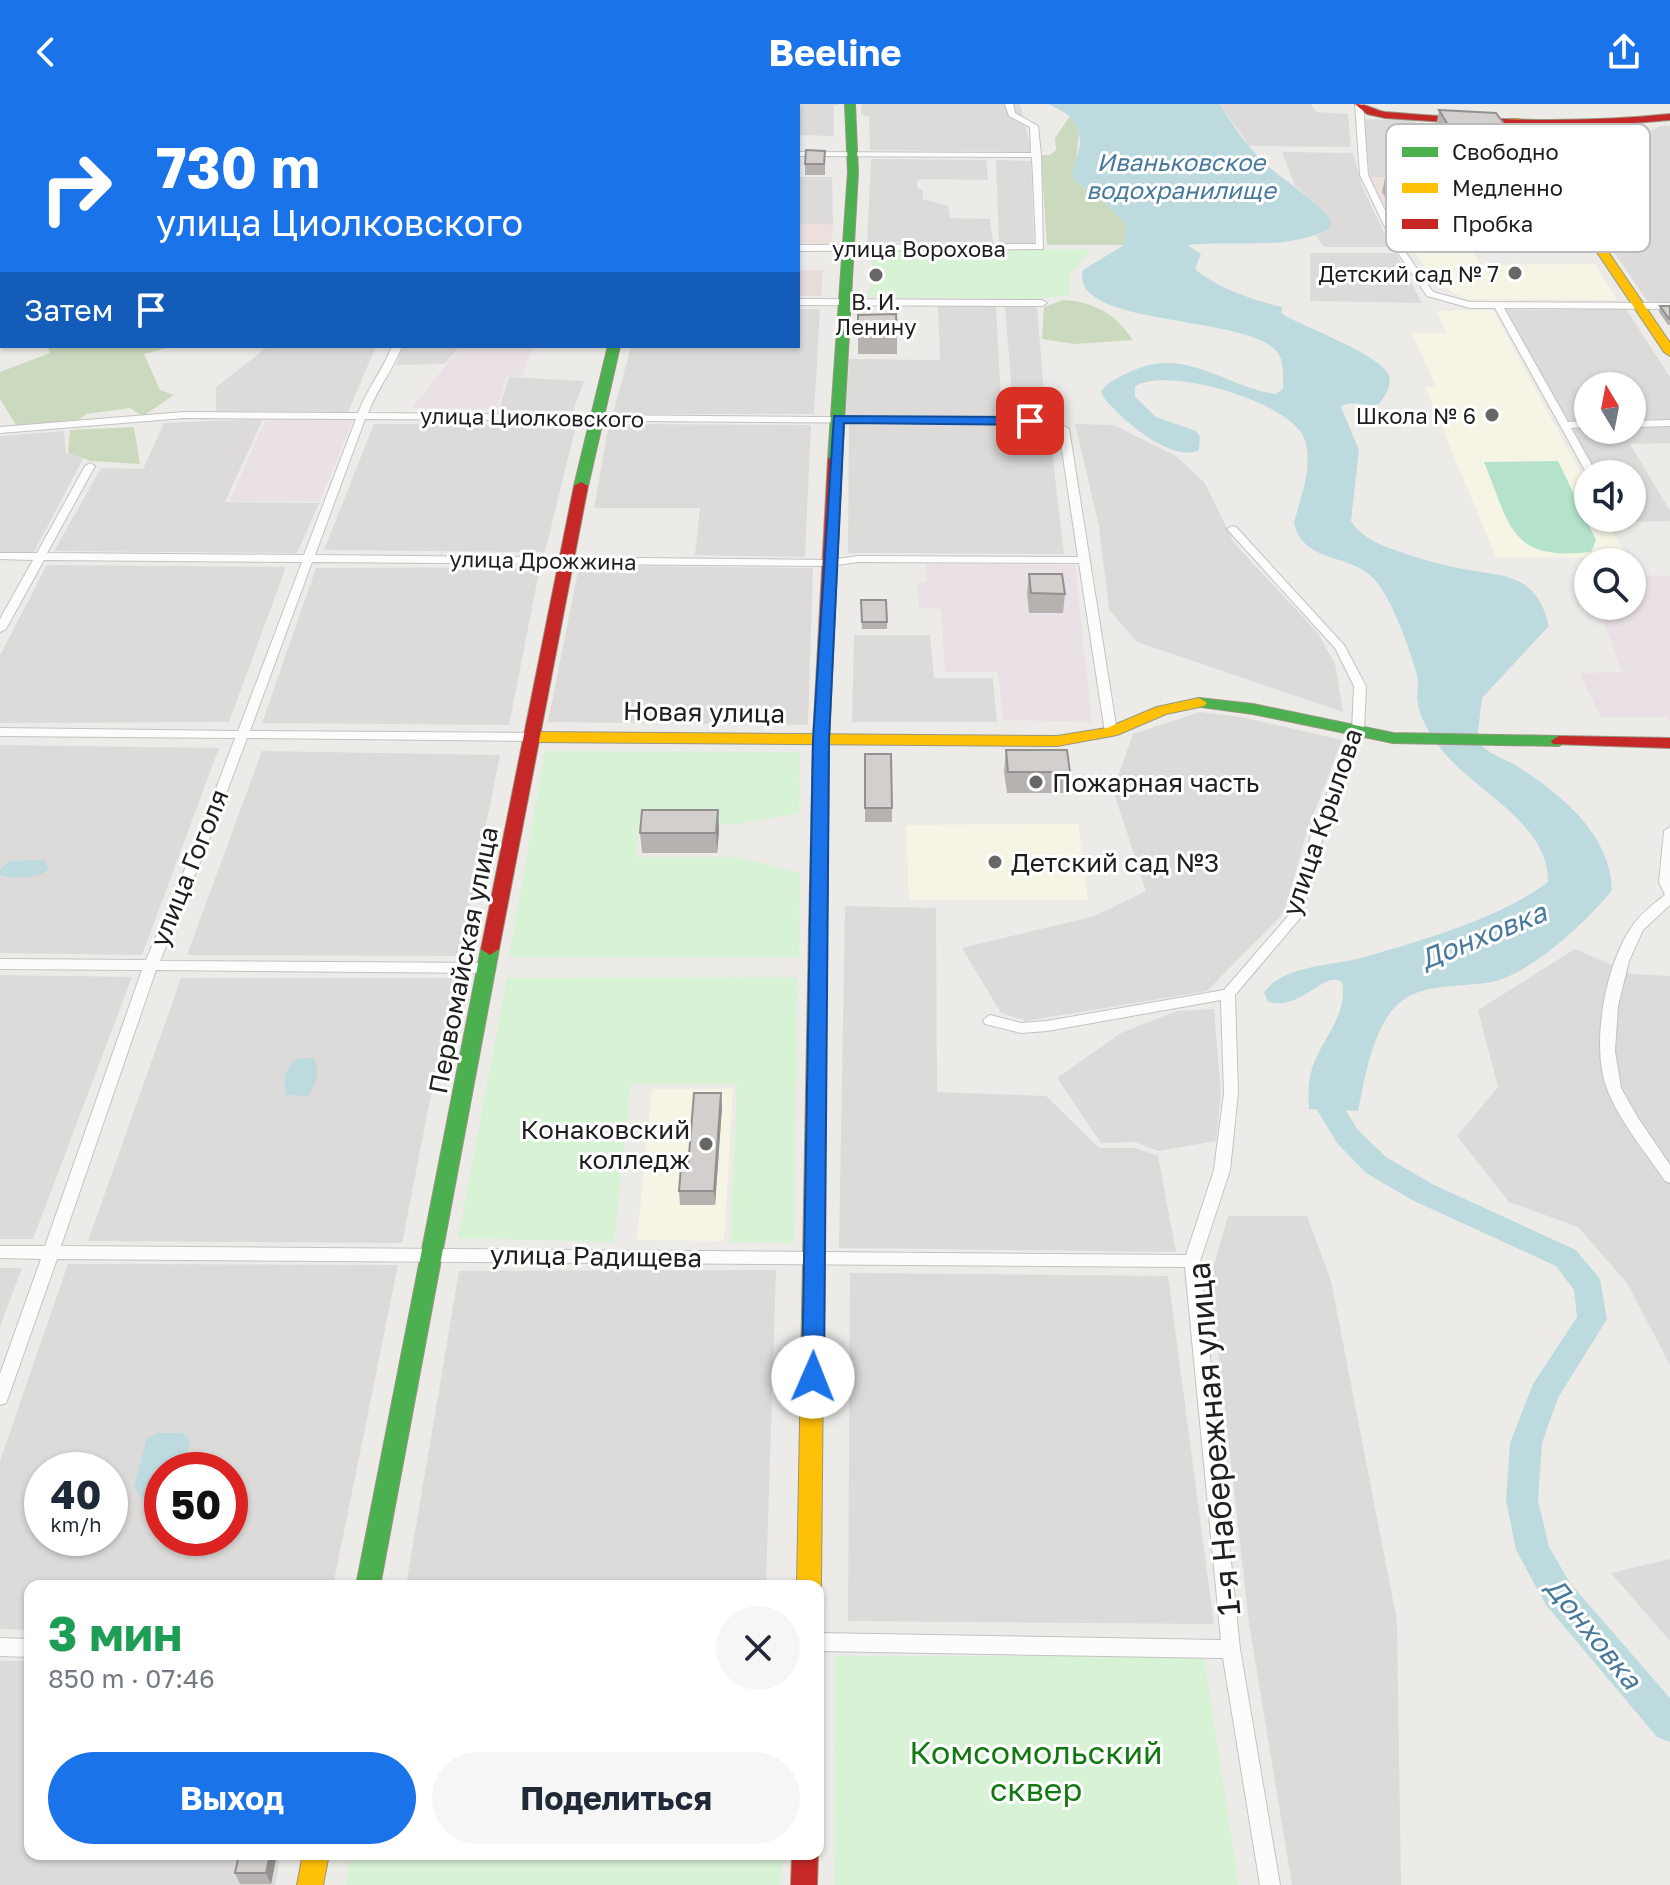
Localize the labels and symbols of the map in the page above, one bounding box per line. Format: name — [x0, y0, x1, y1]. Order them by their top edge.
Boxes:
legend — [1386, 124, 1650, 252]
text: Свободно — [1452, 138, 1559, 165]
water label: Иваньковское водохранилище — [1086, 147, 1278, 204]
text: Медленно — [1452, 174, 1563, 201]
text: Пробка — [1452, 210, 1533, 237]
street label: улица Ворохова — [832, 235, 1006, 262]
place label: Детский сад № 7 — [1319, 260, 1499, 287]
marker: Детский сад № 7 — [1506, 264, 1524, 282]
marker: В. И. Ленину — [867, 266, 885, 284]
place label: В. И. Ленину — [835, 288, 917, 340]
north arrow — [1574, 372, 1646, 444]
pin — [996, 387, 1064, 455]
street label: улица Циолковского — [420, 402, 644, 432]
place label: Школа № 6 — [1356, 402, 1476, 429]
marker: Школа № 6 — [1483, 406, 1501, 424]
street label: улица Дрожжина — [449, 545, 637, 575]
street label: Новая улица — [623, 695, 785, 729]
street label: улица Крылова — [1275, 724, 1369, 920]
place label: Пожарная часть — [1052, 767, 1259, 798]
marker: Пожарная часть — [1027, 773, 1045, 791]
street label: улица Гоголя — [143, 785, 235, 951]
street label: Первомайская улица — [422, 824, 504, 1096]
place label: Детский сад №3 — [1011, 847, 1219, 878]
marker: Детский сад №3 — [986, 853, 1004, 871]
water label: Донховка — [1414, 894, 1552, 976]
place label: Конаковский колледж — [521, 1114, 690, 1175]
marker: Конаковский колледж — [697, 1135, 715, 1153]
street label: улица Радищева — [490, 1239, 702, 1273]
street label: 1-я Набережная улица — [1179, 1261, 1247, 1617]
position arrow — [771, 1335, 855, 1419]
speed limit sign: 50 — [144, 1452, 248, 1556]
water label: Донховка — [1539, 1570, 1649, 1696]
park label: Комсомольский сквер — [909, 1733, 1163, 1808]

